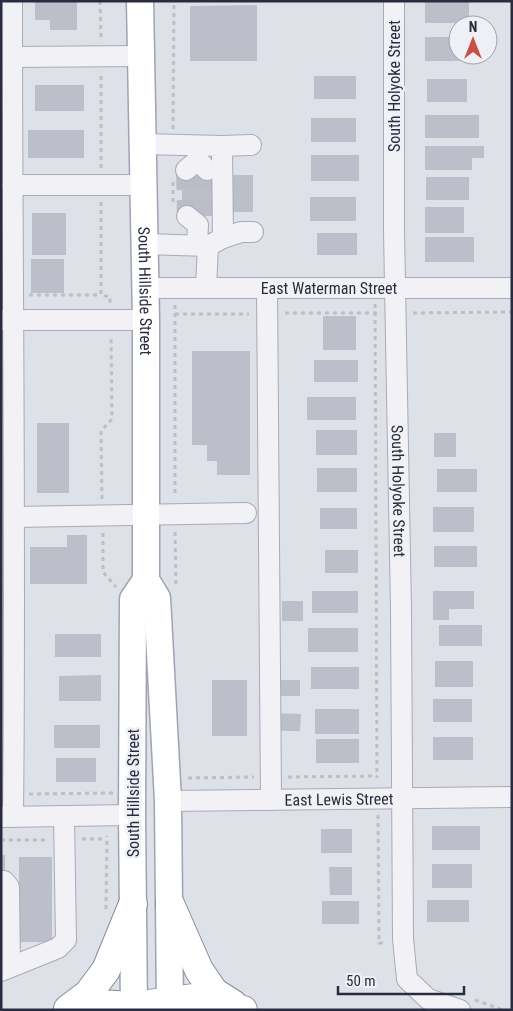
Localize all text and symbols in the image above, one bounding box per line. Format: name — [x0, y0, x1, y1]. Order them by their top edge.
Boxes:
north arrow — [448, 15, 498, 65]
text: N — [469, 19, 477, 35]
street label: South Holyoke Street — [385, 20, 404, 152]
street label: South Hillside Street — [135, 226, 156, 356]
street label: East Waterman Street — [261, 279, 398, 298]
street label: South Holyoke Street — [388, 425, 410, 557]
street label: South Hillside Street — [124, 728, 143, 857]
street label: East Lewis Street — [284, 789, 394, 809]
scale bar — [338, 964, 464, 996]
text: 50 m — [346, 972, 376, 990]

